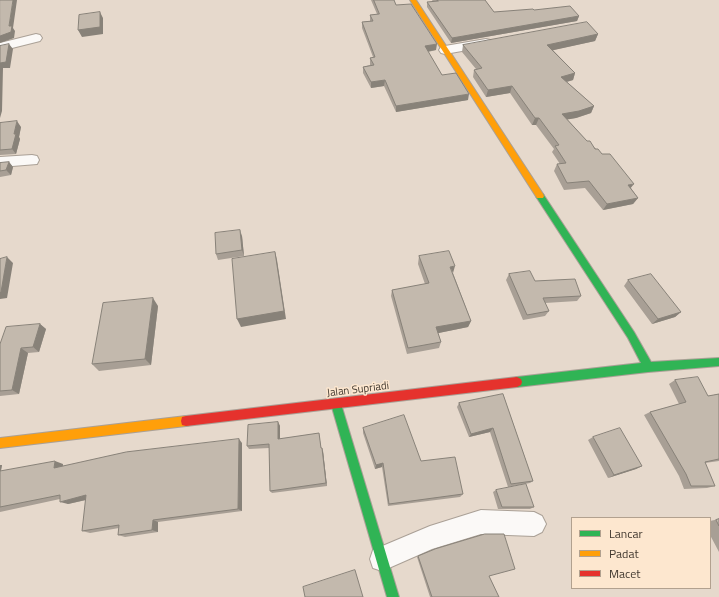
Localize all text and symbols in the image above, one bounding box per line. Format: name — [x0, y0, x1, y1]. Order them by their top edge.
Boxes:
street label: Jalan Supriadi — [326, 380, 390, 400]
legend — [571, 517, 711, 589]
text: Lancar — [609, 524, 643, 543]
text: Padat — [609, 544, 639, 563]
text: Macet — [609, 564, 641, 583]

